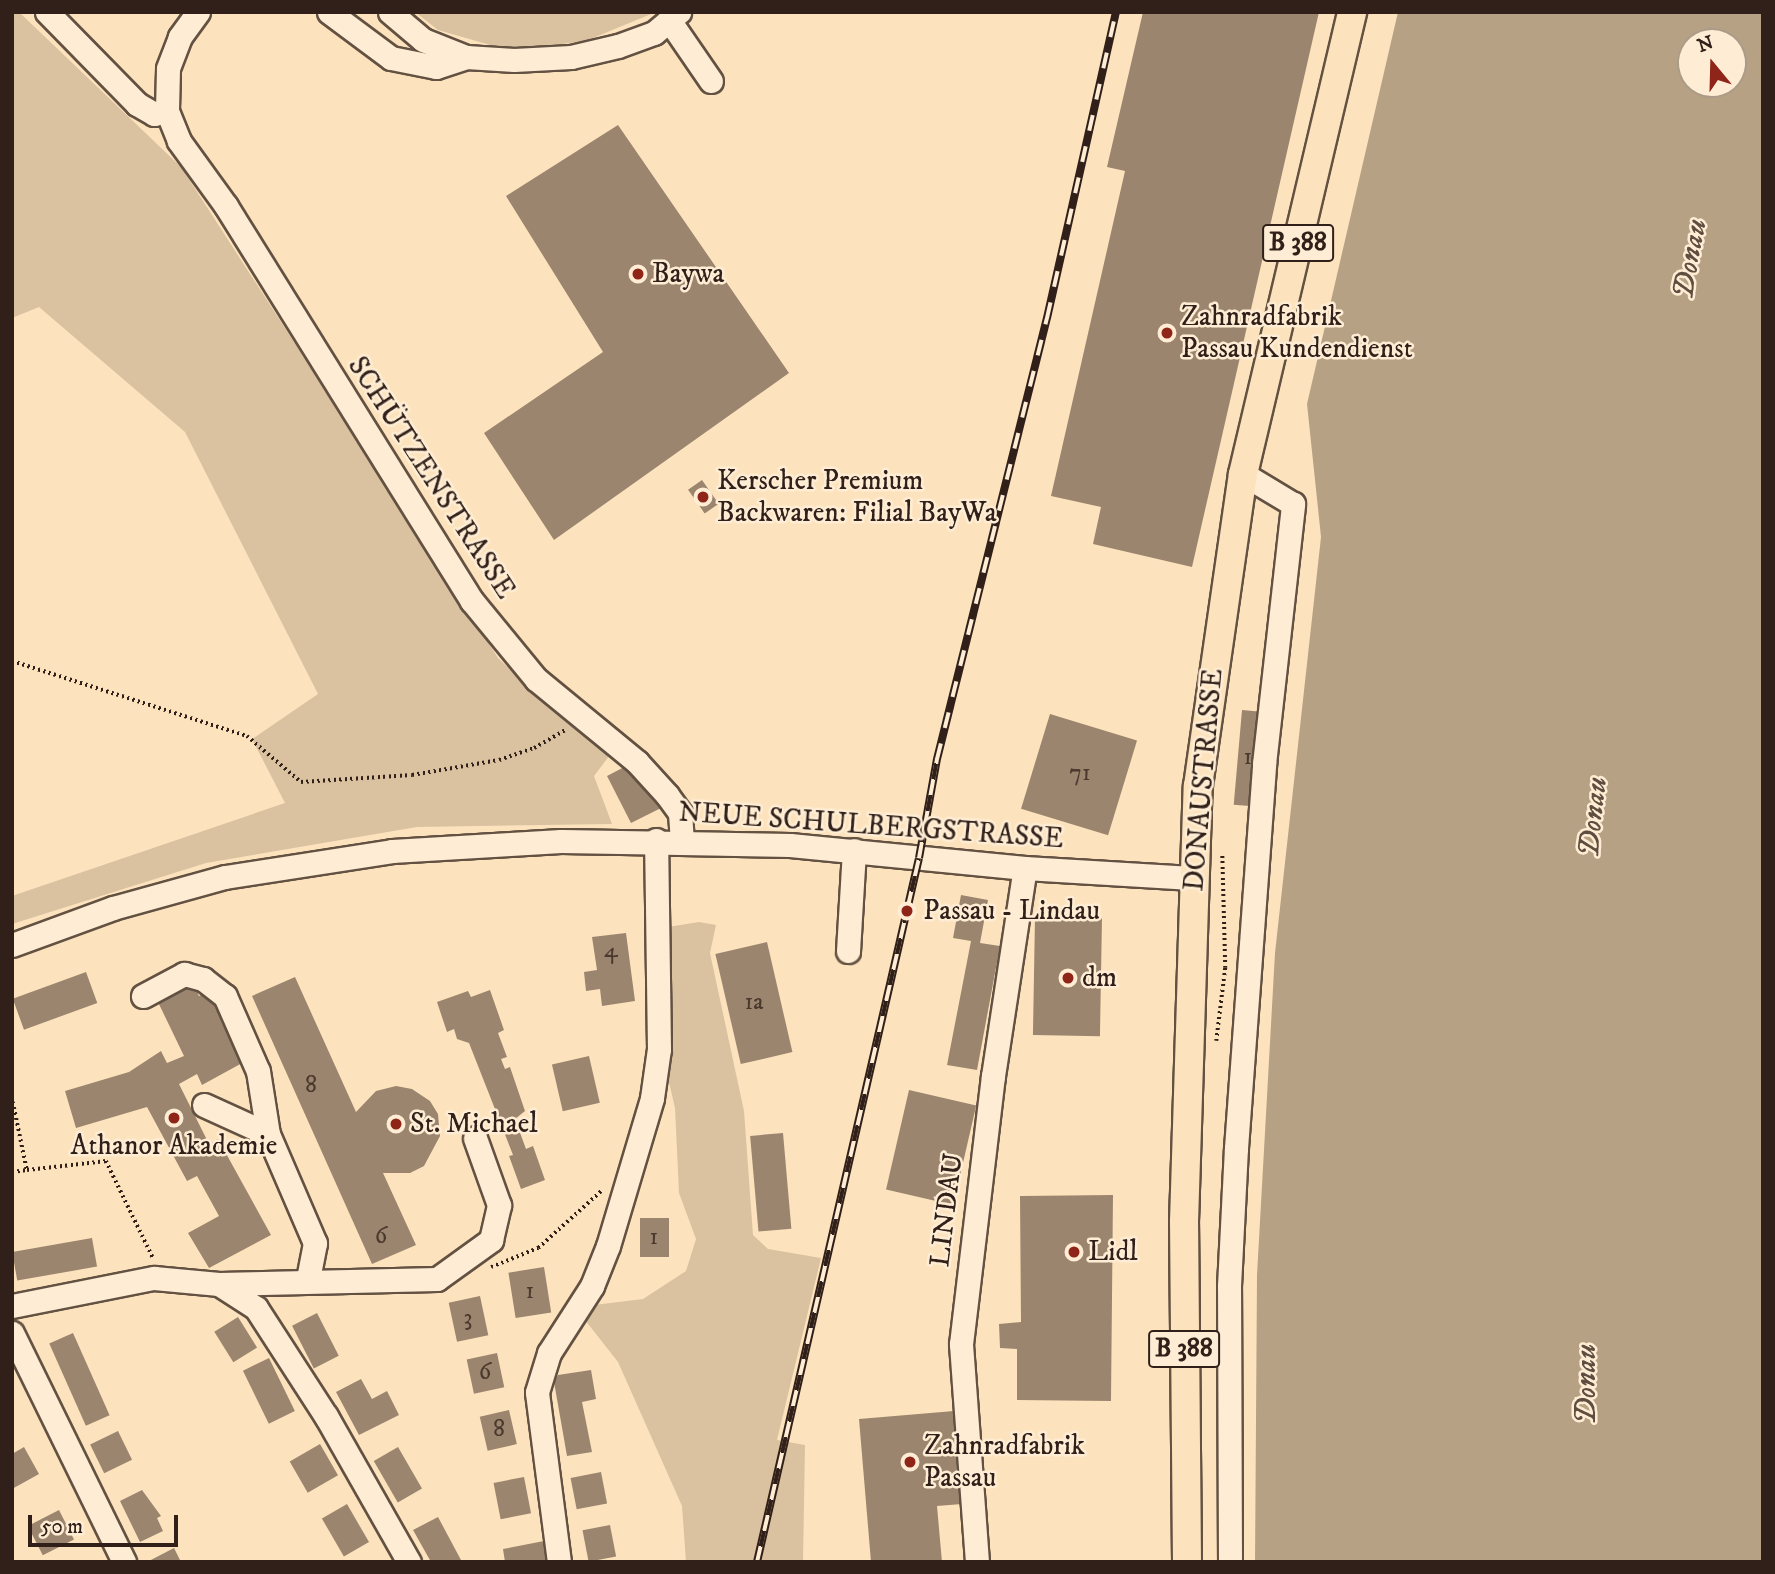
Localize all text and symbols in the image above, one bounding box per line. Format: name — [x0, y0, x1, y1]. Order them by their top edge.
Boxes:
north arrow — [1677, 28, 1747, 98]
text: N — [1695, 31, 1717, 58]
water label: Donau — [1666, 216, 1716, 302]
road number: B 388 — [1261, 220, 1335, 266]
place label: Baywa — [652, 257, 725, 291]
marker: Baywa — [630, 266, 646, 282]
place label: Zahnradfabrik Passau Kundendienst — [1181, 300, 1413, 366]
marker: Zahnradfabrik Passau Kundendienst — [1159, 325, 1175, 341]
street label: SCHÜTZENSTRASSE — [340, 351, 522, 605]
place label: Kerscher Premium Backwaren: Filial BayWa — [717, 464, 997, 530]
marker: Kerscher Premium Backwaren: Filial BayWa — [695, 489, 711, 505]
street label: DONAUSTRASSE — [1178, 667, 1230, 893]
house number: 1 — [1244, 744, 1252, 772]
house number: 71 — [1069, 760, 1091, 788]
water label: Donau — [1572, 775, 1616, 859]
street label: NEUE SCHULBERGSTRASSE — [677, 796, 1065, 856]
place label: Passau - Lindau — [923, 894, 1100, 928]
marker: Passau - Lindau — [897, 901, 917, 921]
house number: 4 — [604, 937, 618, 965]
place label: dm — [1082, 961, 1117, 995]
marker: dm — [1060, 970, 1076, 986]
house number: 1a — [744, 989, 764, 1017]
house number: 8 — [305, 1072, 317, 1100]
place label: St. Michael — [410, 1107, 538, 1141]
marker: Athanor Akademie — [166, 1110, 182, 1126]
marker: St. Michael — [388, 1116, 404, 1132]
place label: Athanor Akademie — [71, 1129, 277, 1163]
street label: LINDAU — [923, 1151, 971, 1269]
house number: 6 — [375, 1223, 387, 1251]
house number: 1 — [650, 1224, 658, 1252]
place label: Lidl — [1088, 1235, 1138, 1269]
marker: Lidl — [1066, 1244, 1082, 1260]
house number: 1 — [526, 1278, 534, 1306]
house number: 3 — [464, 1305, 472, 1333]
road number: B 388 — [1147, 1326, 1221, 1372]
water label: Donau — [1569, 1343, 1605, 1425]
house number: 6 — [479, 1359, 491, 1387]
house number: 8 — [493, 1416, 505, 1444]
place label: Zahnradfabrik Passau — [924, 1429, 1085, 1495]
marker: Zahnradfabrik Passau — [902, 1454, 918, 1470]
scale bar — [32, 1500, 182, 1544]
text: 50 m — [41, 1514, 83, 1540]

